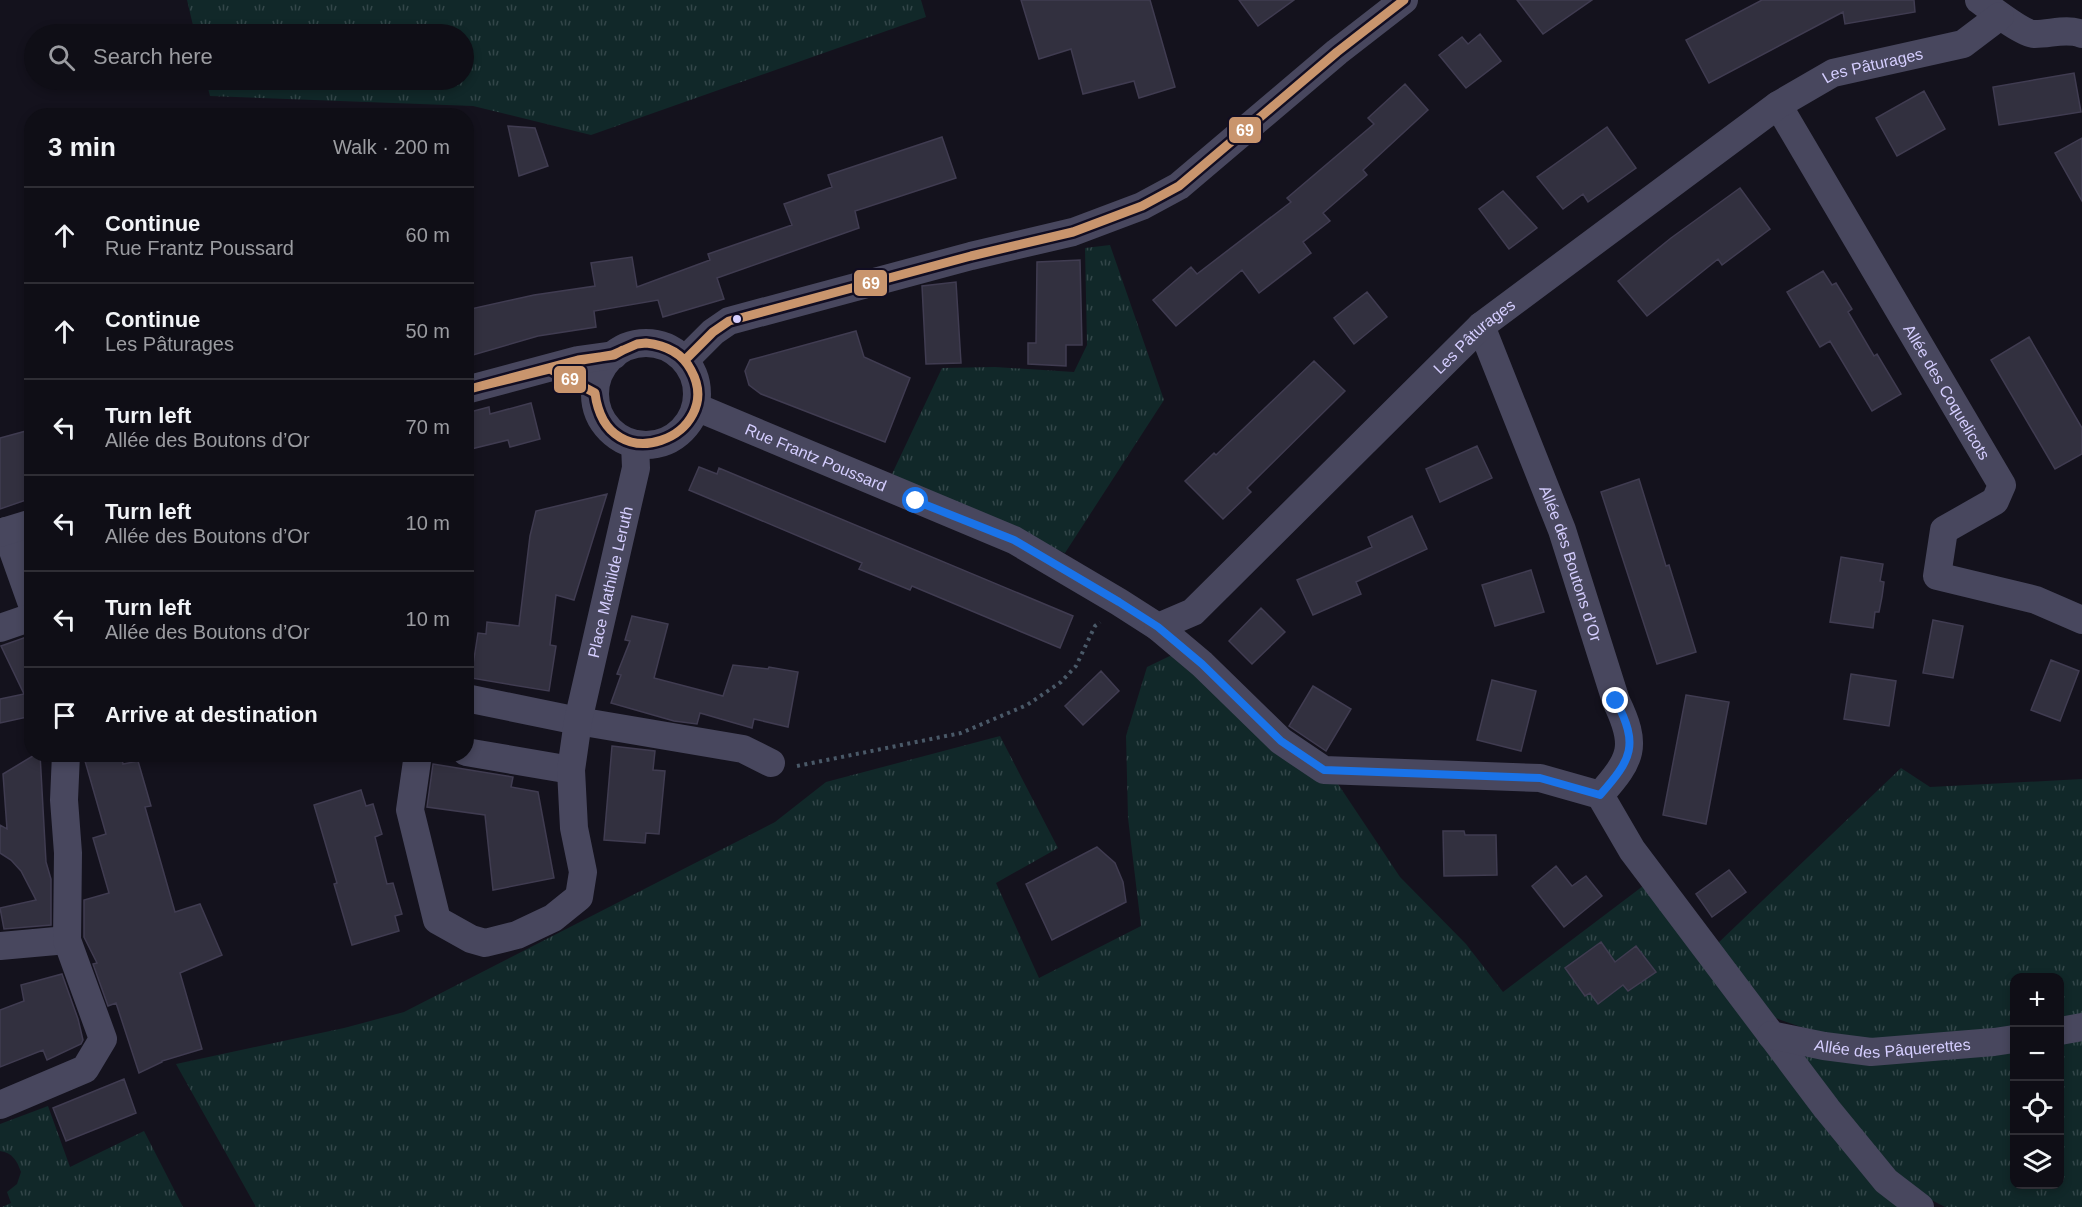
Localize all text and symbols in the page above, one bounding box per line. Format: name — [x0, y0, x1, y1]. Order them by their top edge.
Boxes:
search box — [24, 24, 474, 90]
icon: search — [45, 41, 78, 74]
text: Search here — [93, 44, 213, 69]
street label: Les Pâturages — [1819, 45, 1925, 87]
line badge: 69 — [1228, 116, 1262, 144]
text: 69 — [1236, 122, 1254, 139]
text: 3 min — [48, 132, 116, 162]
text: Walk · 200 m — [333, 136, 450, 158]
text: Continue — [105, 211, 200, 236]
icon: ahead — [48, 219, 81, 252]
text: 60 m — [406, 224, 450, 246]
text: Rue Frantz Poussard — [105, 237, 294, 259]
line badge: 69 — [853, 269, 888, 297]
text: 69 — [862, 275, 880, 292]
street label: Les Pâturages — [1430, 296, 1518, 377]
text: Continue — [105, 307, 200, 332]
unlabelled marker — [731, 313, 743, 325]
icon: ahead — [48, 315, 81, 348]
text: 50 m — [406, 320, 450, 342]
street label: Allée des Coquelicots — [1900, 321, 1993, 463]
text: Les Pâturages — [105, 333, 234, 355]
line badge: 69 — [553, 365, 587, 394]
text: 69 — [561, 371, 579, 388]
text: Turn left — [105, 403, 191, 428]
icon: left — [48, 411, 81, 444]
text: 70 m — [406, 416, 450, 438]
street label: Rue Frantz Poussard — [743, 421, 889, 495]
text: Allée des Boutons d’Or — [105, 429, 310, 451]
street label: Allée des Boutons d’Or — [1536, 483, 1605, 644]
route start — [902, 487, 928, 513]
text: Turn left — [105, 499, 191, 524]
street label: Place Mathilde Leruth — [585, 505, 636, 659]
icon: left — [48, 507, 81, 540]
text: 10 m — [406, 512, 450, 534]
text: Allée des Boutons d’Or — [105, 525, 310, 547]
text: Turn left — [105, 595, 191, 620]
icon: left — [48, 603, 81, 636]
text: 10 m — [406, 608, 450, 630]
text: Allée des Boutons d’Or — [105, 621, 310, 643]
route end — [1602, 687, 1628, 713]
icon: arrive — [48, 699, 81, 732]
text: Arrive at destination — [105, 702, 318, 727]
map controls — [2010, 973, 2064, 1189]
button: + — [2010, 973, 2064, 1027]
button: − — [2010, 1027, 2064, 1081]
street label: Allée des Pâquerettes — [1813, 1036, 1971, 1061]
button: locate — [2010, 1081, 2064, 1135]
button: layers — [2010, 1135, 2064, 1189]

